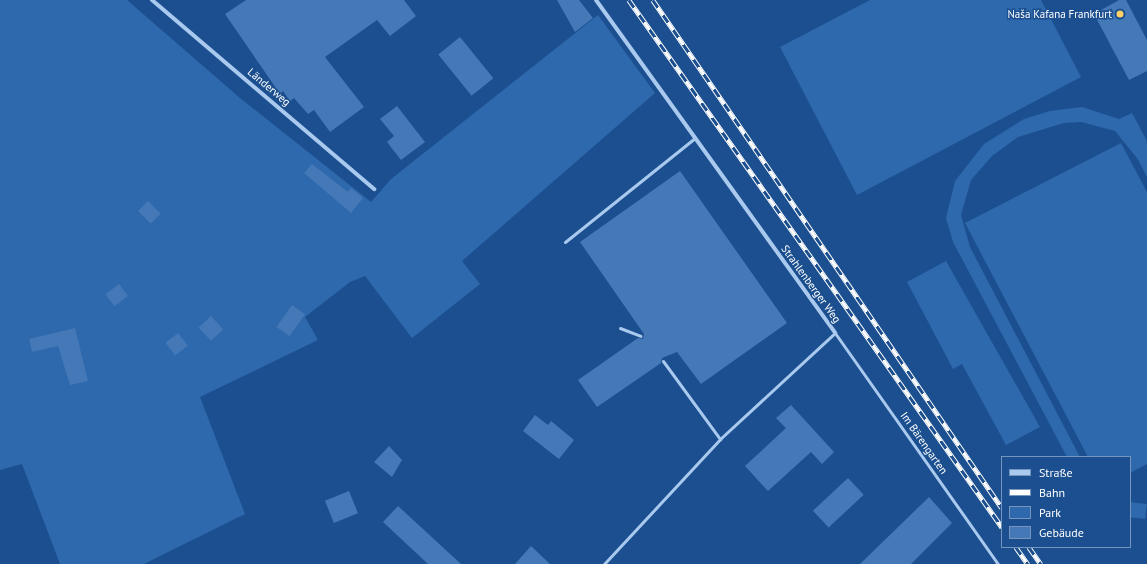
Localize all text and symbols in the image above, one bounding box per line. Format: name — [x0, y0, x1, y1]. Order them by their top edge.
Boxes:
place label: Naša Kafana Frankfurt — [1007, 7, 1112, 21]
marker: Naša Kafana Frankfurt — [1115, 9, 1125, 19]
street label: Länderweg — [245, 65, 293, 109]
street label: Strahlenberger Weg — [778, 242, 844, 326]
street label: Im Bärengarten — [898, 409, 950, 477]
legend — [1001, 456, 1131, 548]
text: Straße — [1039, 465, 1073, 480]
text: Bahn — [1039, 485, 1065, 500]
text: Park — [1039, 505, 1061, 520]
text: Gebäude — [1039, 525, 1084, 540]

